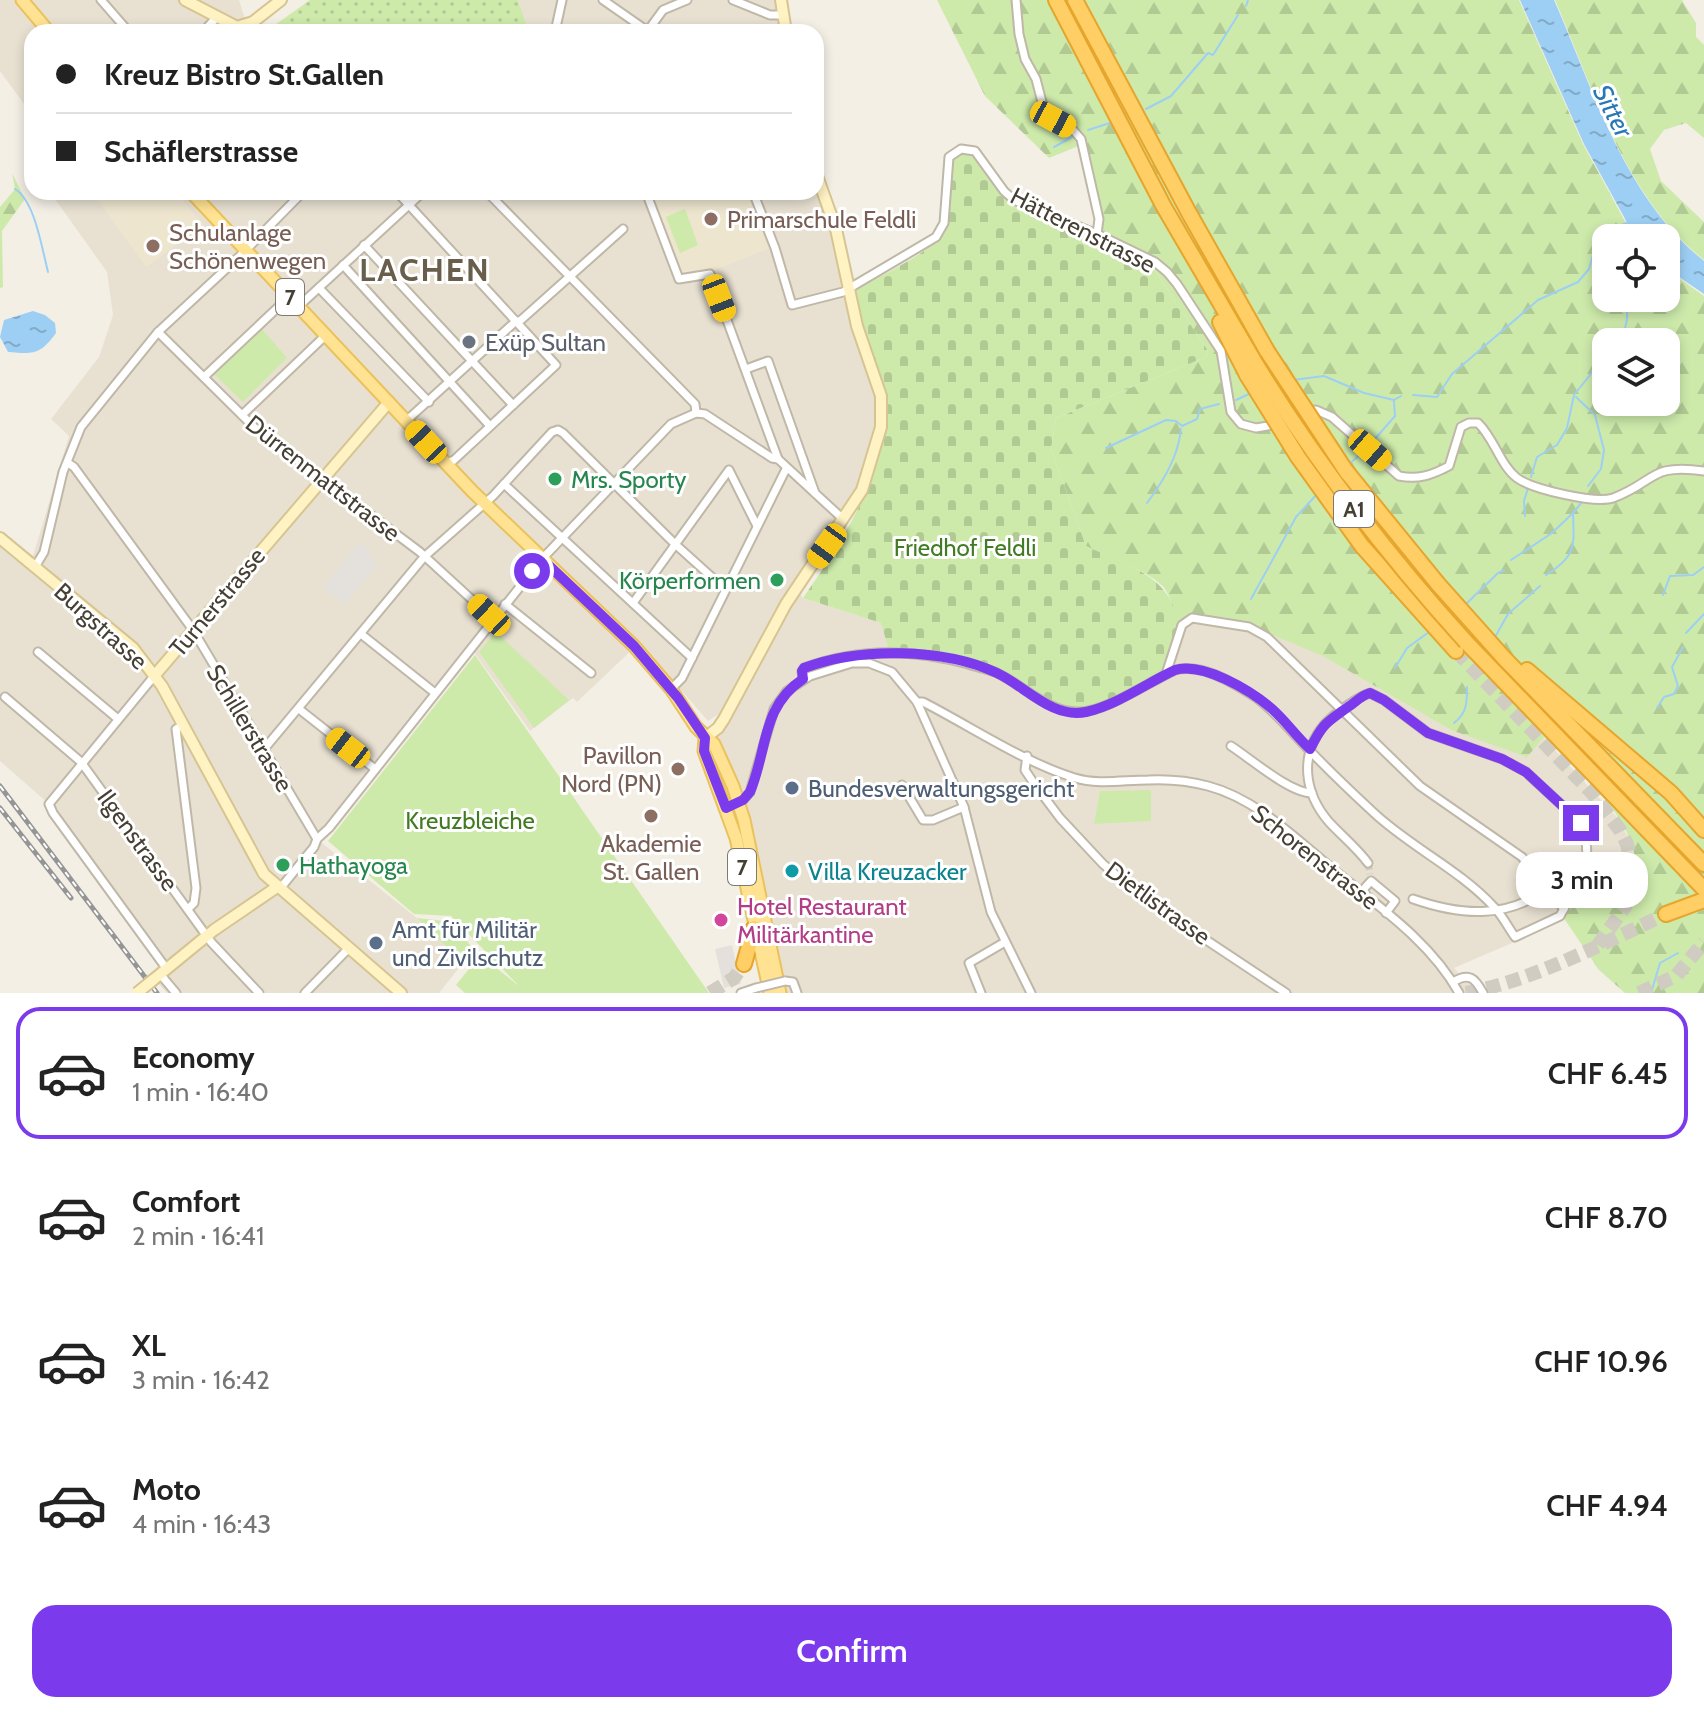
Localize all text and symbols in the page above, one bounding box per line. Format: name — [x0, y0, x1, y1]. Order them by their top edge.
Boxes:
text: Kreuz Bistro St.Gallen — [104, 56, 384, 93]
water label: Sitter — [1586, 79, 1640, 144]
car — [1026, 97, 1080, 141]
text: Schäflerstrasse — [104, 133, 298, 170]
street label: Hätterenstrasse — [1006, 181, 1160, 279]
place label: Primarschule Feldli — [727, 205, 916, 234]
marker: Primarschule Feldli — [702, 210, 720, 228]
place label: Schulanlage Schönenwegen — [169, 218, 326, 275]
map controls — [1592, 224, 1680, 416]
button: locate — [1592, 224, 1680, 312]
marker: Schulanlage Schönenwegen — [144, 237, 162, 255]
district label: LACHEN — [359, 250, 491, 289]
car — [699, 271, 739, 325]
road number: 7 — [276, 279, 304, 315]
place label: Exüp Sultan — [485, 328, 606, 357]
button: layers — [1592, 328, 1680, 416]
marker: Exüp Sultan — [460, 333, 478, 351]
street label: Dürrenmattstrasse — [240, 409, 406, 547]
car — [401, 416, 451, 468]
car — [1344, 425, 1396, 475]
place label: Mrs. Sporty — [571, 465, 686, 494]
marker: Mrs. Sporty — [546, 470, 564, 488]
road number: A1 — [1334, 491, 1374, 527]
car — [803, 520, 851, 572]
park label: Friedhof Feldli — [894, 533, 1036, 562]
street label: Turnerstrasse — [163, 542, 271, 662]
route start — [514, 553, 550, 589]
place label: Körperformen — [619, 566, 761, 595]
marker: Körperformen — [768, 571, 786, 589]
street label: Burgstrasse — [48, 577, 154, 675]
car — [463, 590, 515, 640]
street label: Schillerstrasse — [201, 659, 299, 797]
car — [322, 724, 374, 772]
place label: Pavillon Nord (PN) — [561, 741, 662, 798]
marker: Pavillon Nord (PN) — [669, 760, 687, 778]
place label: Bundesverwaltungsgericht — [808, 774, 1074, 803]
marker: Bundesverwaltungsgericht — [783, 779, 801, 797]
street label: Ilgenstrasse — [91, 784, 185, 896]
street label: Schorenstrasse — [1246, 798, 1384, 916]
route end — [1563, 805, 1599, 841]
park label: Kreuzbleiche — [405, 806, 535, 835]
marker: Akademie St. Gallen — [642, 807, 660, 825]
place label: Akademie St. Gallen — [601, 829, 701, 886]
road number: 7 — [728, 849, 756, 885]
place label: Hathayoga — [299, 851, 408, 880]
callout: 3 min — [1515, 851, 1647, 907]
street label: Dietlistrasse — [1100, 855, 1216, 951]
marker: Hathayoga — [274, 856, 292, 874]
place label: Villa Kreuzacker — [808, 857, 967, 886]
marker: Villa Kreuzacker — [783, 862, 801, 880]
text: 3 min — [1551, 864, 1613, 896]
place label: Hotel Restaurant Militärkantine — [737, 892, 907, 949]
marker: Hotel Restaurant Militärkantine — [712, 911, 730, 929]
place label: Amt für Militär und Zivilschutz — [392, 915, 543, 972]
marker: Amt für Militär und Zivilschutz — [367, 934, 385, 952]
icon: car — [36, 1037, 108, 1109]
text: Economy — [132, 1039, 255, 1076]
text: CHF 6.45 — [1548, 1055, 1668, 1092]
text: 1 min · 16:40 — [132, 1076, 269, 1108]
icon: car — [36, 1181, 108, 1253]
text: Comfort — [132, 1183, 240, 1220]
text: CHF 8.70 — [1545, 1199, 1668, 1236]
text: 2 min · 16:41 — [132, 1220, 264, 1252]
icon: car — [36, 1325, 108, 1397]
text: XL — [132, 1327, 166, 1364]
text: CHF 10.96 — [1534, 1343, 1668, 1380]
text: 3 min · 16:42 — [132, 1364, 270, 1396]
icon: car — [36, 1469, 108, 1541]
text: Moto — [132, 1471, 201, 1508]
text: CHF 4.94 — [1546, 1487, 1668, 1524]
text: 4 min · 16:43 — [132, 1508, 271, 1540]
button: Confirm — [32, 1605, 1672, 1697]

